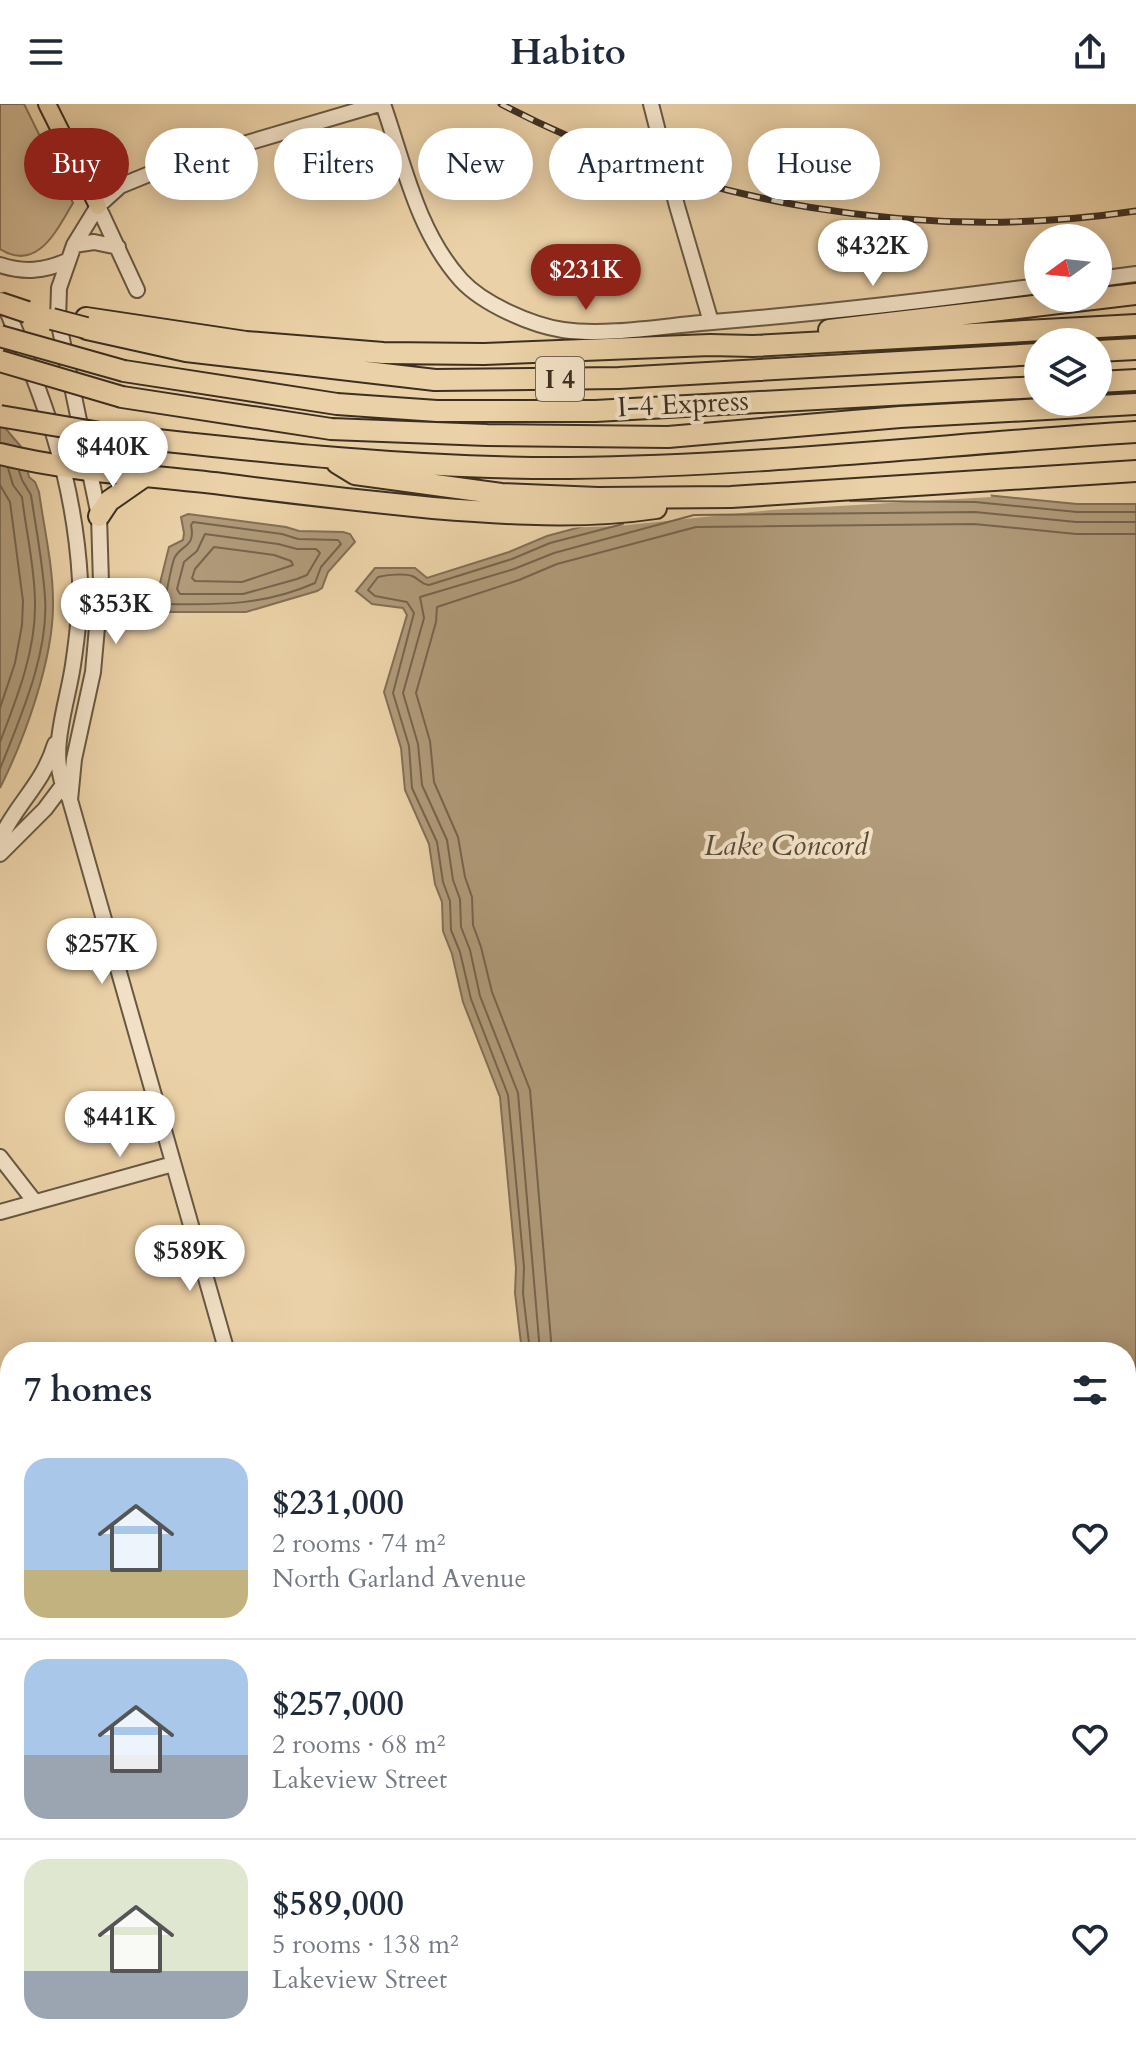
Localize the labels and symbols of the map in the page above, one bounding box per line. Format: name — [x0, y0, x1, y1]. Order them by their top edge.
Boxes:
pin: $432K — [817, 220, 929, 288]
north arrow — [1024, 224, 1112, 312]
pin: $231K — [530, 244, 642, 312]
road number: I 4 — [536, 357, 584, 401]
street label: I-4 Express — [616, 382, 750, 426]
pin: $440K — [57, 421, 169, 489]
pin: $353K — [60, 578, 172, 646]
water label: Lake Concord — [704, 825, 870, 866]
pin: $257K — [46, 918, 158, 986]
pin: $441K — [64, 1091, 176, 1159]
pin: $589K — [134, 1225, 246, 1293]

